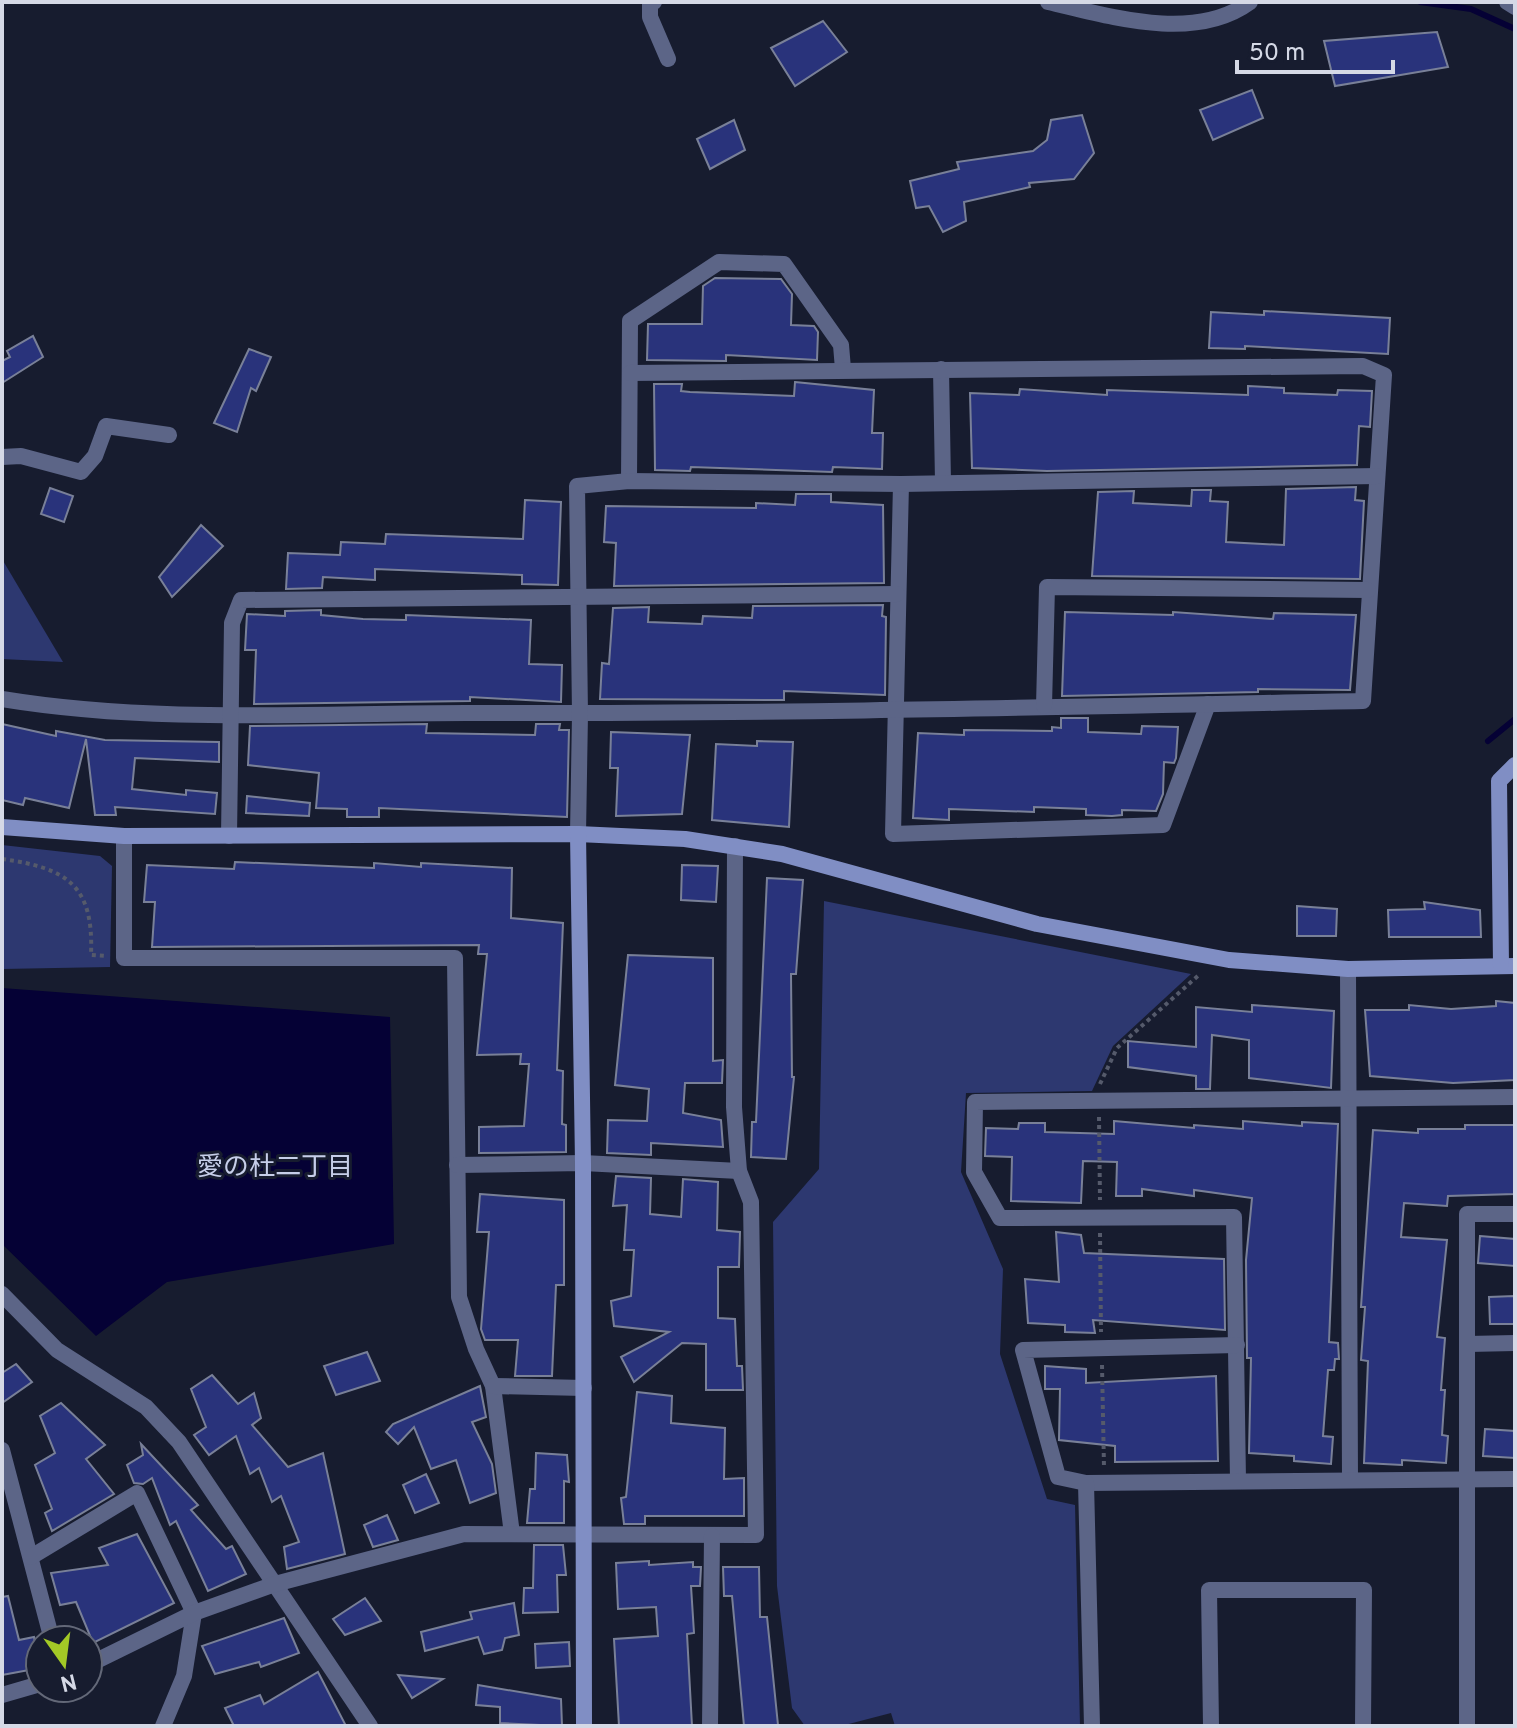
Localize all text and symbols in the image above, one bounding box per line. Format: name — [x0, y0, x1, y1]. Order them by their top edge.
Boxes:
scale bar — [1237, 24, 1393, 74]
text: 50 m — [1249, 39, 1305, 69]
district label: 愛の杜二丁目 — [197, 1152, 353, 1185]
north arrow — [24, 1624, 104, 1704]
text: N — [57, 1666, 79, 1696]

